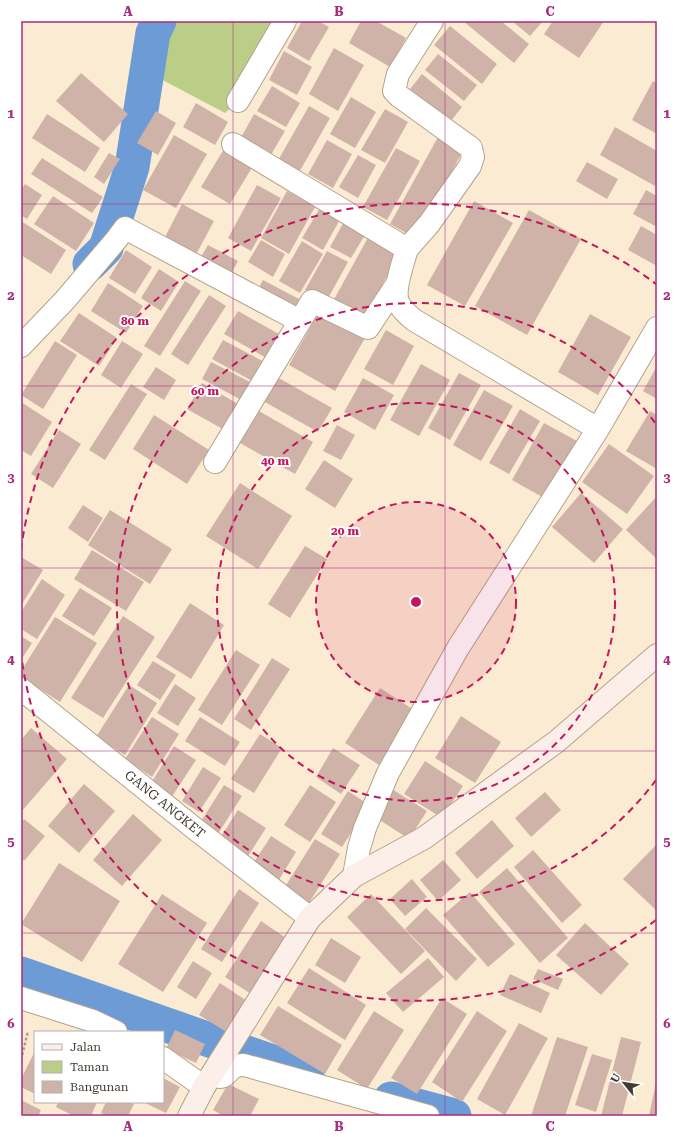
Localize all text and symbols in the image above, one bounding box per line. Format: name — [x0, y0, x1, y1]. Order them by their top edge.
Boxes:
text: A — [123, 4, 133, 19]
text: B — [334, 4, 344, 19]
text: C — [545, 4, 555, 19]
text: 1 — [7, 106, 15, 121]
text: 1 — [663, 106, 671, 121]
text: 2 — [7, 288, 15, 303]
text: 2 — [663, 288, 671, 303]
text: 80 m — [121, 314, 149, 328]
text: 60 m — [191, 384, 219, 398]
text: 40 m — [261, 454, 289, 468]
text: 3 — [7, 470, 15, 485]
text: 3 — [663, 470, 671, 485]
text: 20 m — [331, 524, 359, 538]
centre of rings — [409, 595, 423, 609]
text: 4 — [7, 652, 15, 667]
text: 4 — [663, 652, 671, 667]
street label: GANG ANGKET — [122, 767, 208, 841]
text: 5 — [7, 834, 15, 849]
text: 5 — [663, 834, 671, 849]
text: 6 — [7, 1016, 15, 1031]
text: 6 — [663, 1016, 671, 1031]
legend — [34, 1031, 164, 1103]
text: Jalan — [70, 1040, 101, 1054]
text: Taman — [70, 1060, 109, 1074]
north arrow — [604, 1063, 644, 1103]
text: U — [608, 1071, 624, 1085]
text: Bangunan — [70, 1080, 129, 1094]
text: A — [123, 1119, 133, 1134]
text: B — [334, 1119, 344, 1134]
text: C — [545, 1119, 555, 1134]

